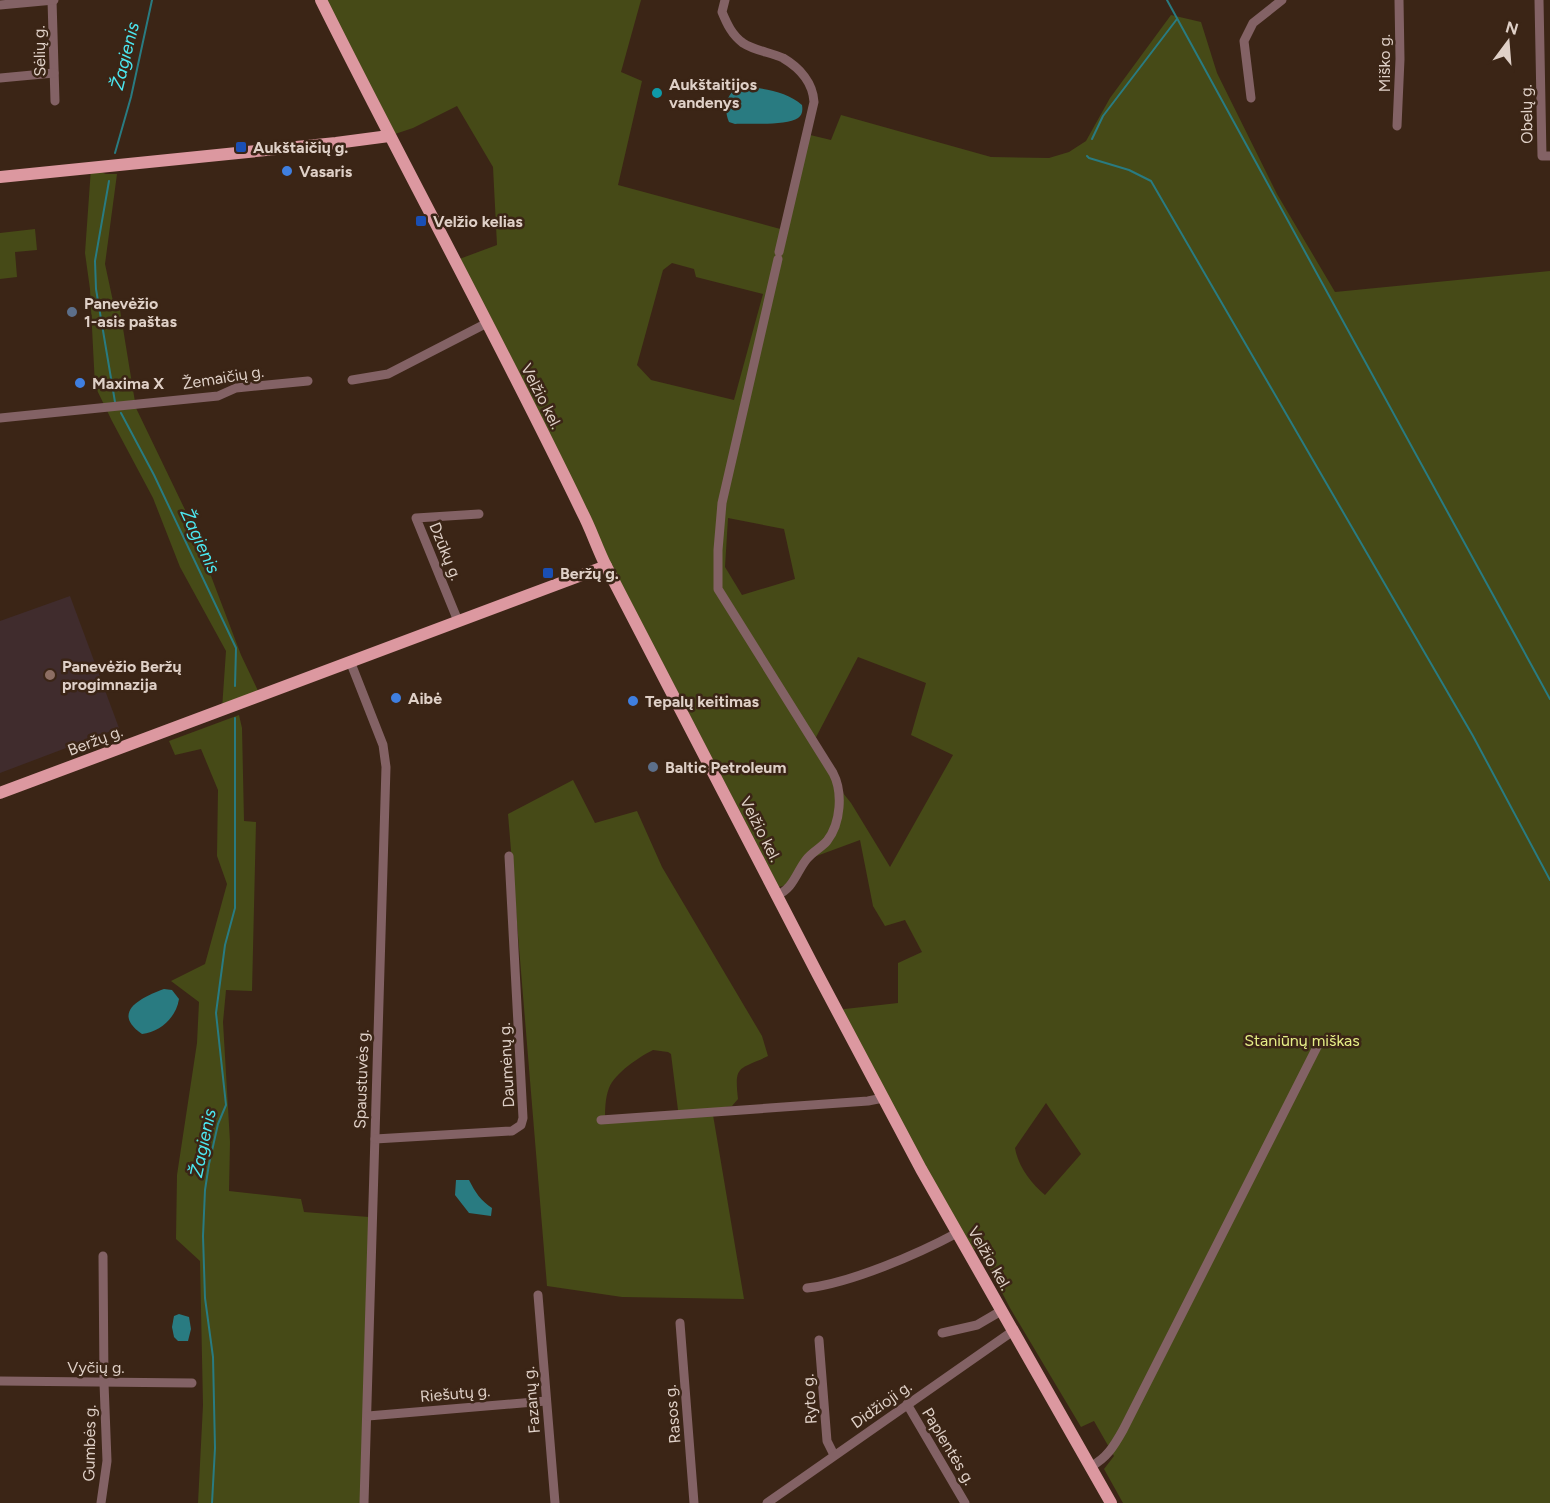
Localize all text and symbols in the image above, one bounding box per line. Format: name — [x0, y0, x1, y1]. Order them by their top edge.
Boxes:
north arrow — [1478, 12, 1538, 72]
text: N — [1503, 17, 1521, 39]
water label: Žagienis — [106, 19, 144, 92]
street label: Sėlių g. — [30, 25, 49, 77]
street label: Miško g. — [1375, 34, 1394, 92]
place label: Aukštaitijos vandenys — [669, 75, 757, 112]
street label: Obelų g. — [1516, 84, 1537, 144]
marker: Aukštaitijos vandenys — [650, 86, 664, 100]
place label: Aukštaičių g. — [253, 138, 348, 157]
marker: Aukštaičių g. — [234, 140, 248, 154]
place label: Vasaris — [299, 162, 353, 181]
marker: Vasaris — [280, 164, 294, 178]
place label: Velžio kelias — [433, 212, 523, 231]
marker: Velžio kelias — [414, 214, 428, 228]
place label: Panevėžio 1-asis paštas — [84, 294, 177, 331]
marker: Panevėžio 1-asis paštas — [65, 305, 79, 319]
street label: Velžio kel. — [517, 360, 566, 432]
street label: Žemaičių g. — [181, 362, 265, 393]
place label: Maxima X — [92, 374, 164, 393]
marker: Maxima X — [73, 376, 87, 390]
water label: Žagienis — [175, 505, 225, 578]
street label: Dzūkų g. — [425, 519, 466, 583]
place label: Beržų g. — [560, 564, 619, 583]
marker: Beržų g. — [541, 566, 555, 580]
place label: Panevėžio Beržų progimnazija — [62, 657, 182, 694]
marker: Panevėžio Beržų progimnazija — [43, 668, 57, 682]
place label: Aibė — [408, 689, 442, 708]
marker: Aibė — [389, 691, 403, 705]
place label: Tepalų keitimas — [645, 692, 759, 711]
marker: Tepalų keitimas — [626, 694, 640, 708]
street label: Beržų g. — [65, 721, 125, 760]
place label: Baltic Petroleum — [665, 758, 786, 777]
marker: Baltic Petroleum — [646, 760, 660, 774]
street label: Velžio kel. — [736, 793, 785, 865]
street label: Daumėnų g. — [495, 1022, 518, 1108]
street label: Spaustuvės g. — [350, 1029, 373, 1129]
park label: Staniūnų miškas — [1244, 1031, 1360, 1050]
water label: Žagienis — [185, 1106, 221, 1179]
street label: Velžio kel. — [964, 1223, 1015, 1294]
street label: Vyčių g. — [67, 1358, 125, 1377]
street label: Fazanų g. — [519, 1366, 544, 1434]
street label: Ryto g. — [798, 1373, 821, 1425]
street label: Didžioji g. — [847, 1377, 915, 1432]
street label: Riešutų g. — [419, 1381, 491, 1406]
street label: Rasos g. — [660, 1384, 685, 1444]
street label: Gumbės g. — [79, 1404, 100, 1482]
street label: Paplentės g. — [918, 1404, 979, 1488]

